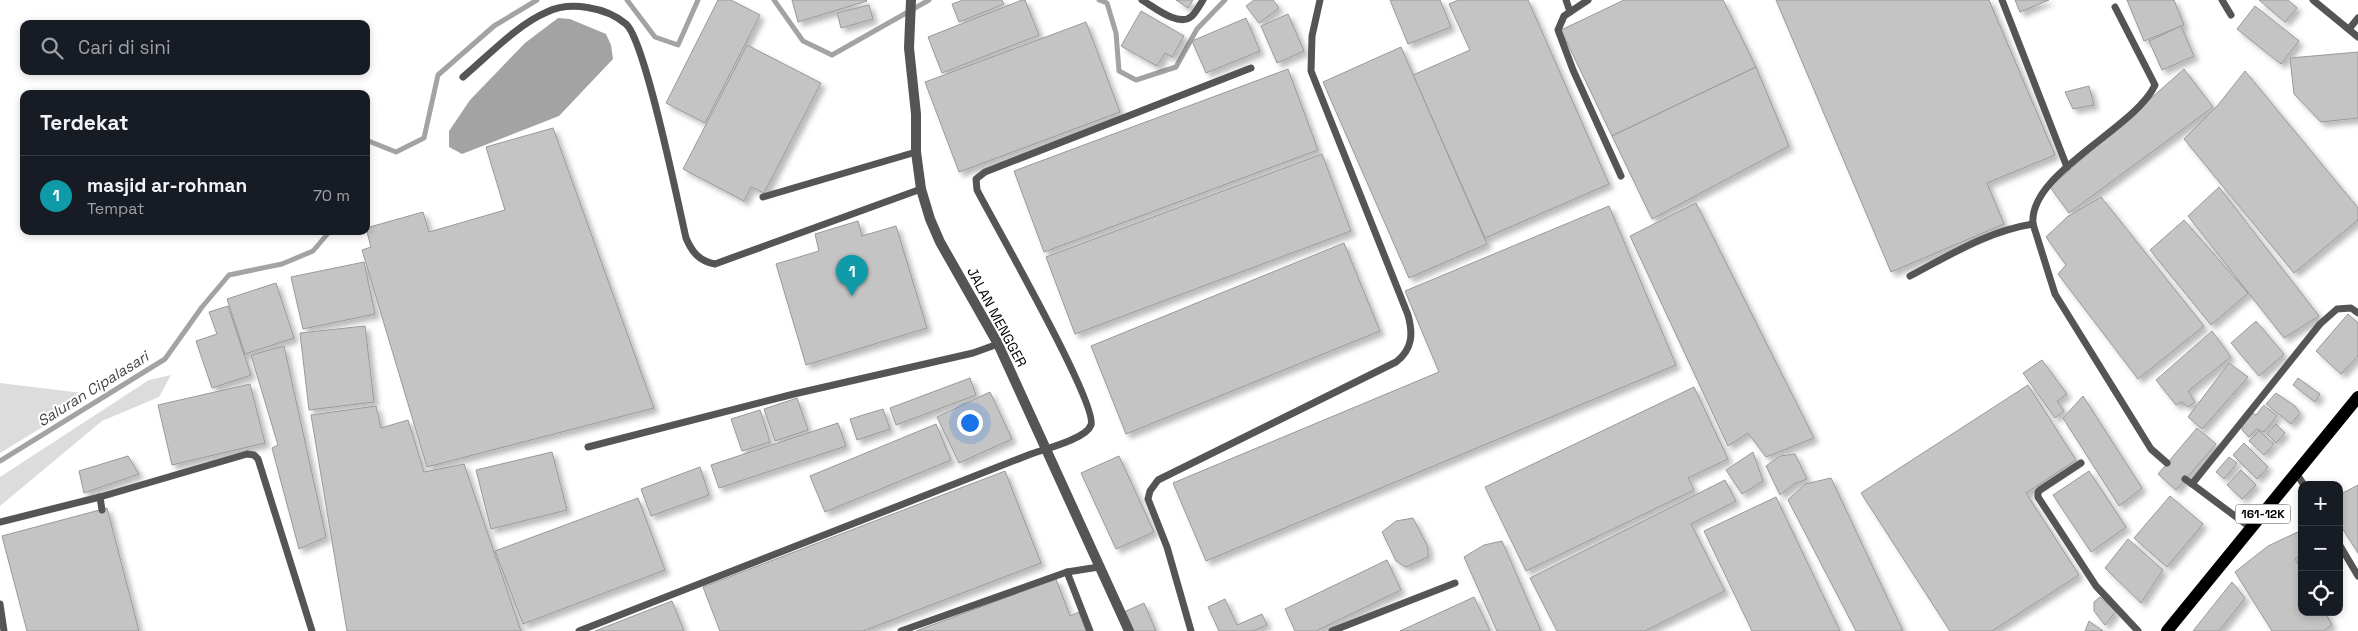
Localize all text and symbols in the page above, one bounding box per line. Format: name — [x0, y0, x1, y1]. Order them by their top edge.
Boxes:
search box — [20, 20, 370, 75]
icon: search — [38, 34, 66, 62]
text: Cari di sini — [78, 35, 171, 60]
text: Terdekat — [40, 109, 129, 136]
text: masjid ar-rohman — [87, 173, 247, 198]
text: 1 — [52, 185, 60, 206]
text: 70 m — [313, 185, 350, 206]
text: Tempat — [87, 198, 144, 219]
pin: 1 — [836, 255, 868, 296]
street label: JALAN MENGGER — [963, 264, 1031, 370]
water label: Saluran Cipalasari — [34, 346, 154, 430]
your location — [957, 410, 983, 436]
map controls — [2298, 481, 2343, 616]
button: + — [2298, 481, 2343, 526]
road number: 161-12K — [2236, 504, 2290, 524]
button: − — [2298, 526, 2343, 571]
button: locate — [2298, 571, 2343, 616]

